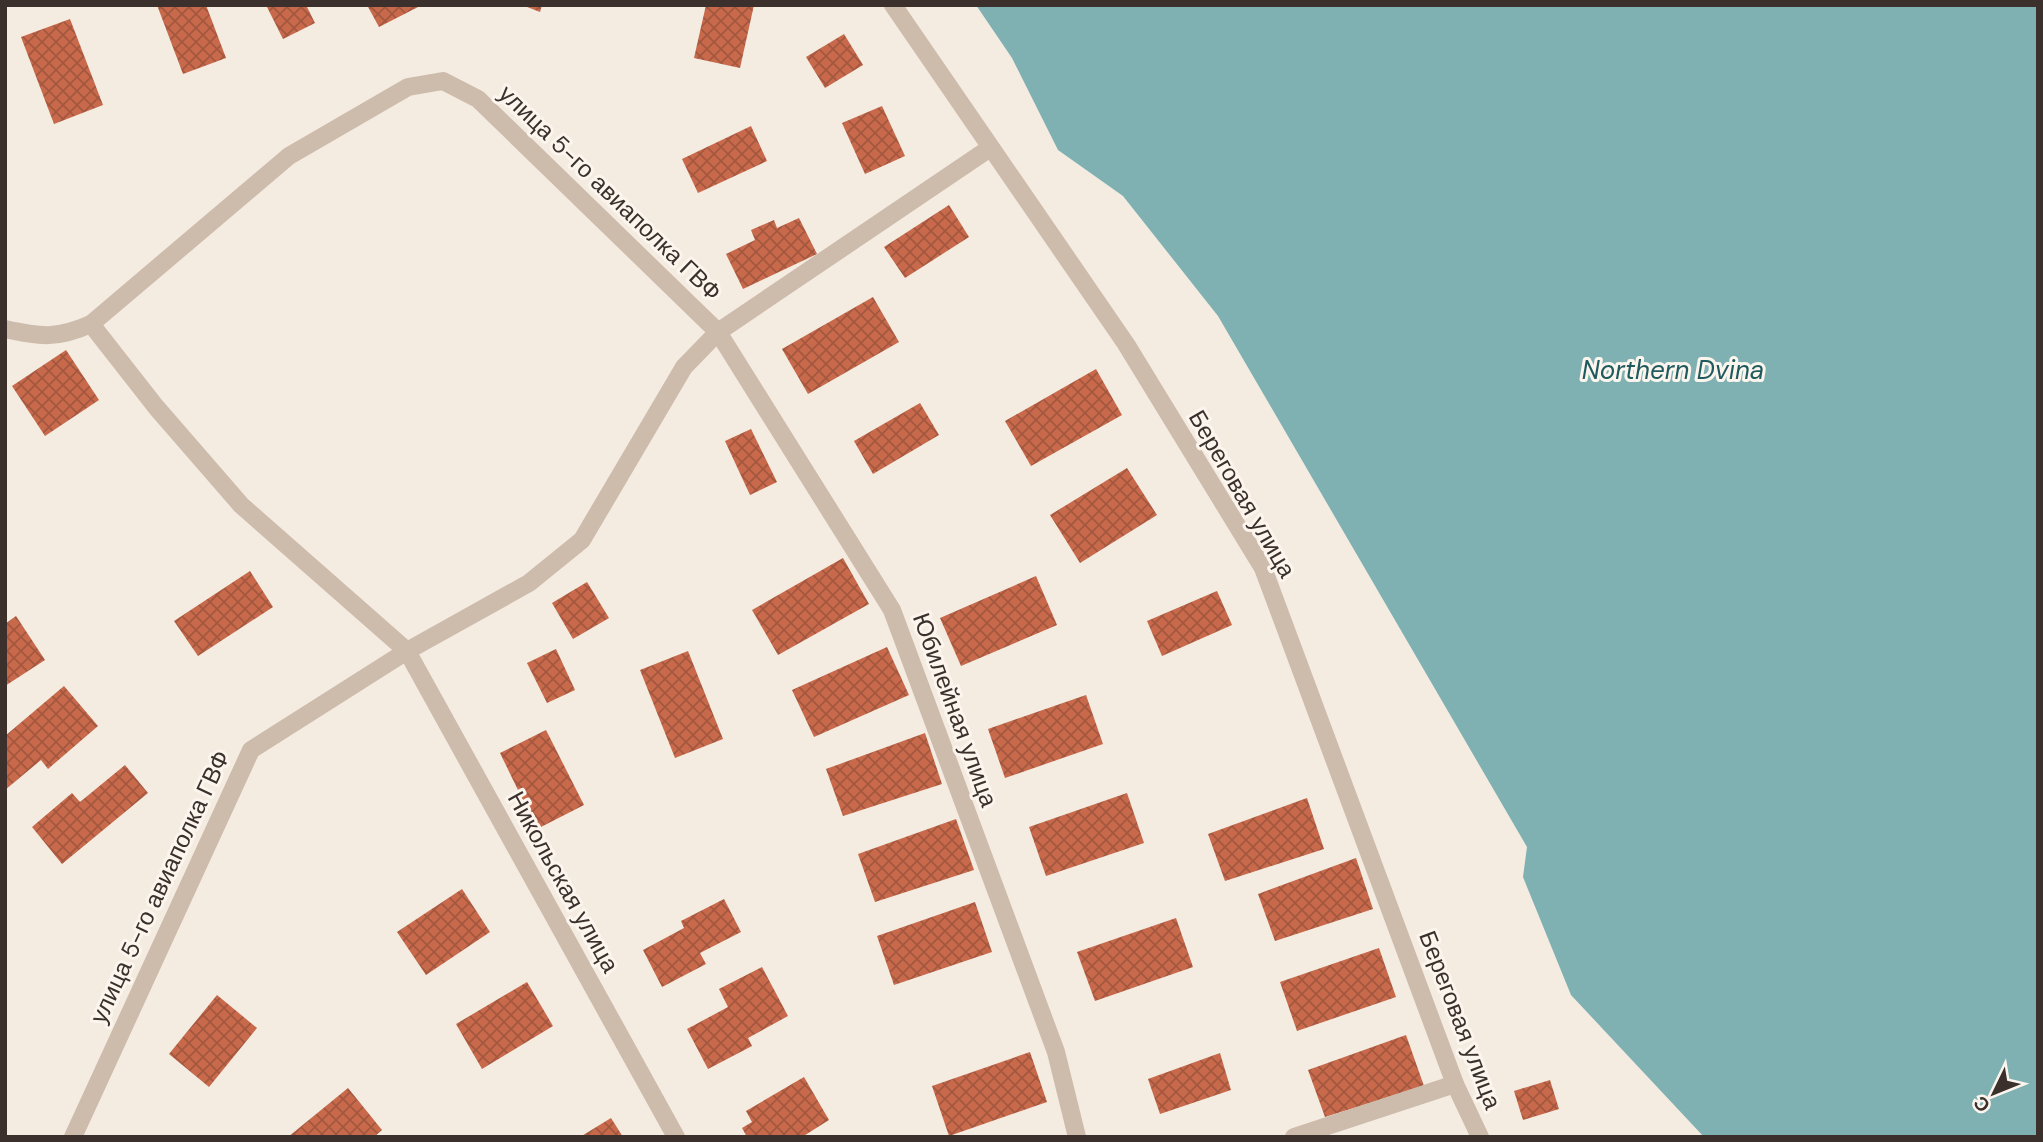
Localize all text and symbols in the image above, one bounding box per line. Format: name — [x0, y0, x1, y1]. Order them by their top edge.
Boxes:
street label: улица 5-го авиаполка ГВФ — [492, 78, 728, 307]
water label: Northern Dvina — [1582, 353, 1764, 387]
street label: Береговая улица — [1182, 404, 1303, 584]
street label: Юбилейная улица — [906, 609, 1005, 812]
street label: улица 5-го авиаполка ГВФ — [83, 745, 237, 1028]
street label: Никольская улица — [501, 786, 626, 978]
street label: Береговая улица — [1412, 926, 1509, 1114]
north arrow — [1959, 1058, 2029, 1128]
text: С — [1968, 1091, 1996, 1118]

